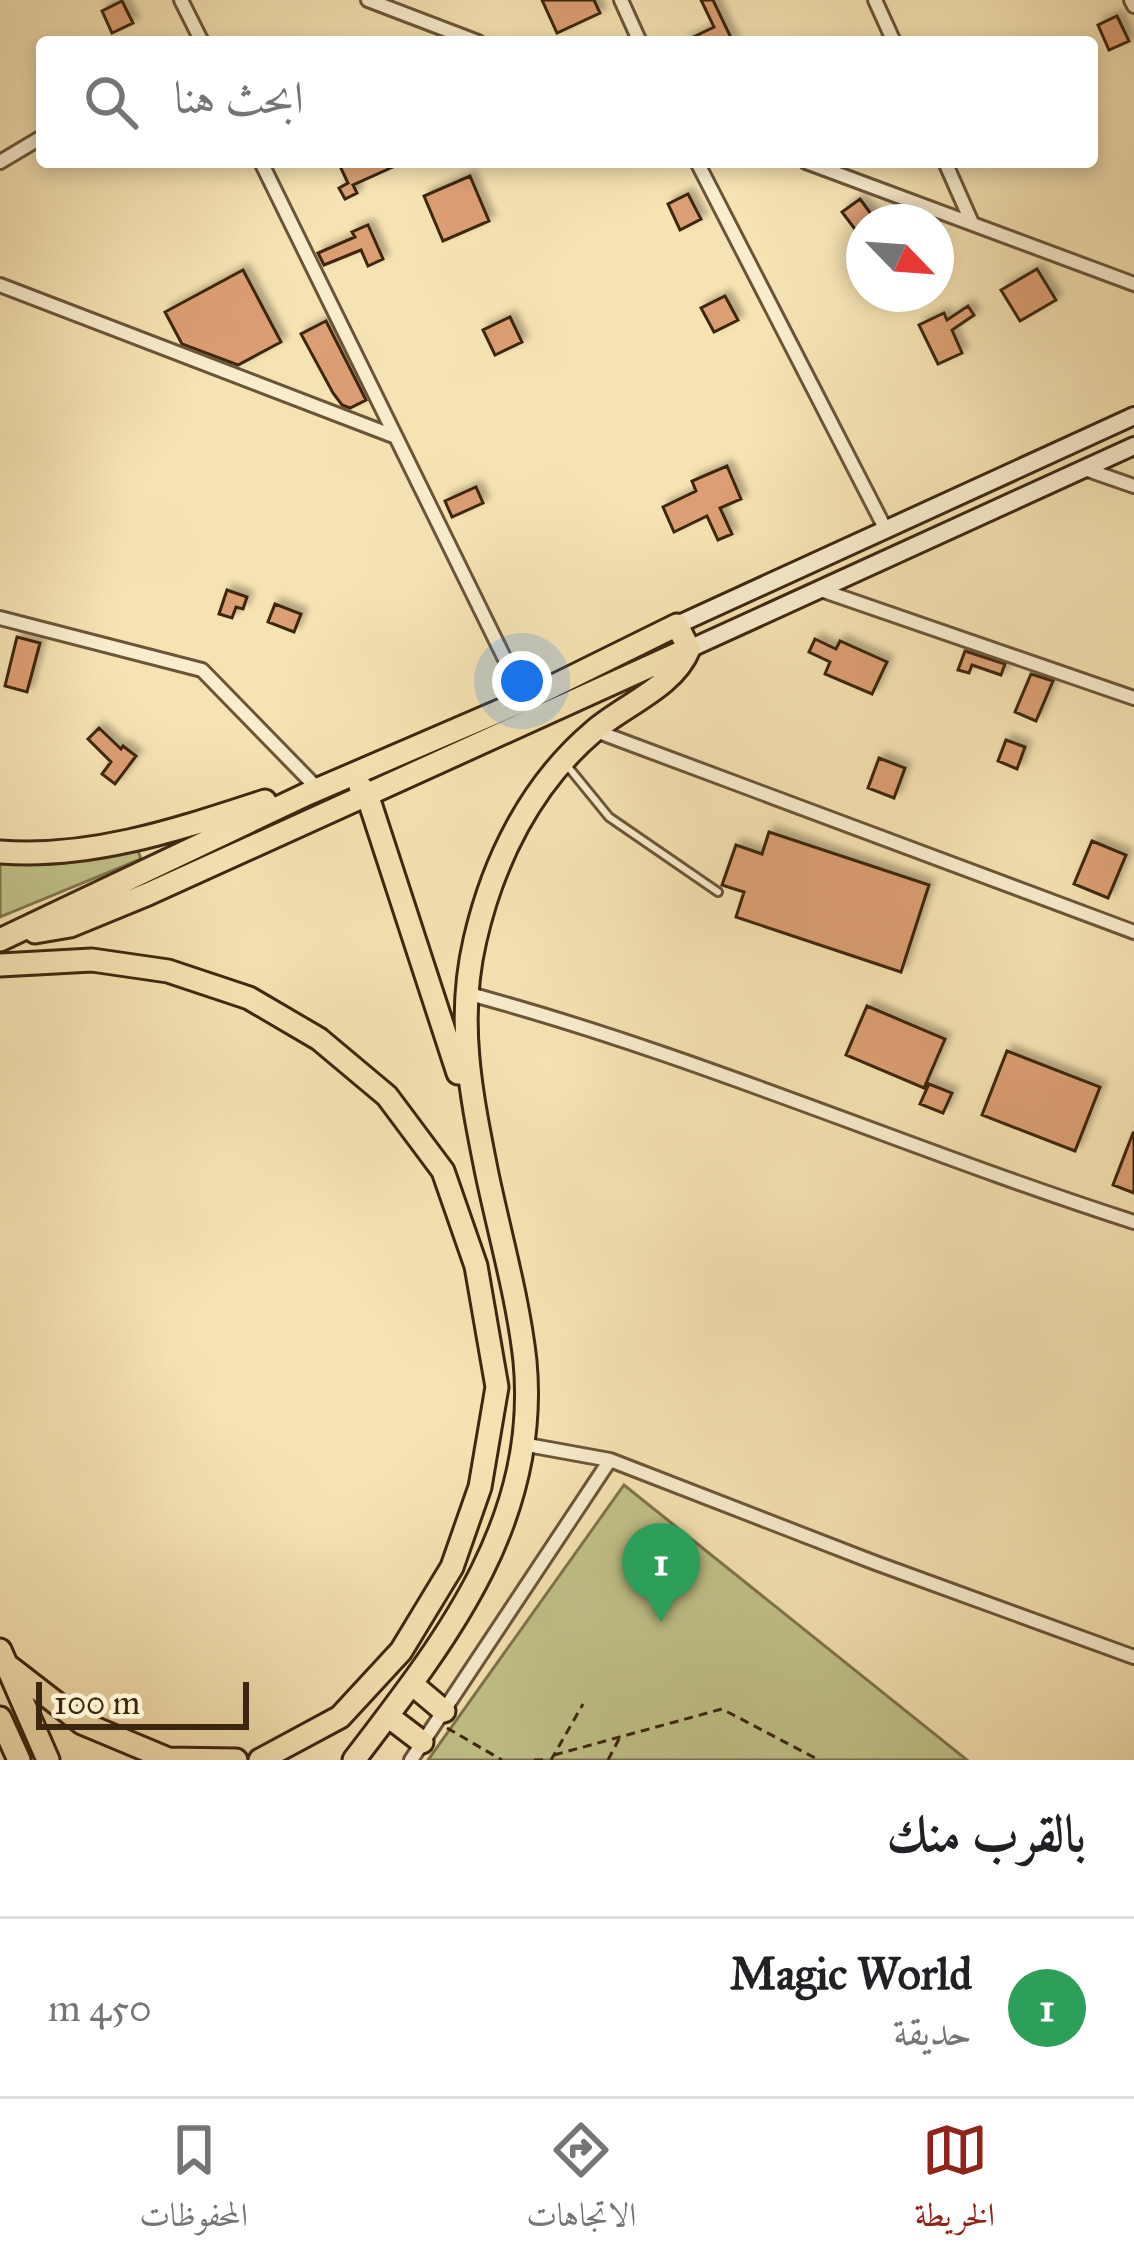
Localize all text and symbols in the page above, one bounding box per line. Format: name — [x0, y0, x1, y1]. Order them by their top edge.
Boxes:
search box — [36, 36, 1098, 168]
icon: search — [78, 69, 144, 135]
text: ابحث هنا — [174, 70, 304, 125]
north arrow — [846, 204, 954, 312]
your location — [492, 651, 552, 711]
pin: 1 — [622, 1523, 700, 1622]
scale bar — [36, 1676, 249, 1729]
text: 100 m — [54, 1683, 140, 1723]
text: بالقرب منك — [887, 1803, 1086, 1865]
text: Magic World — [730, 1946, 972, 2001]
text: 450 m — [48, 1984, 152, 2032]
text: 1 — [1039, 1984, 1055, 2032]
text: حديقة — [893, 2008, 972, 2056]
tab: المحفوظات — [139, 2117, 248, 2247]
tab: الاتجاهات — [526, 2117, 636, 2247]
tab: الخريطة — [915, 2117, 995, 2247]

